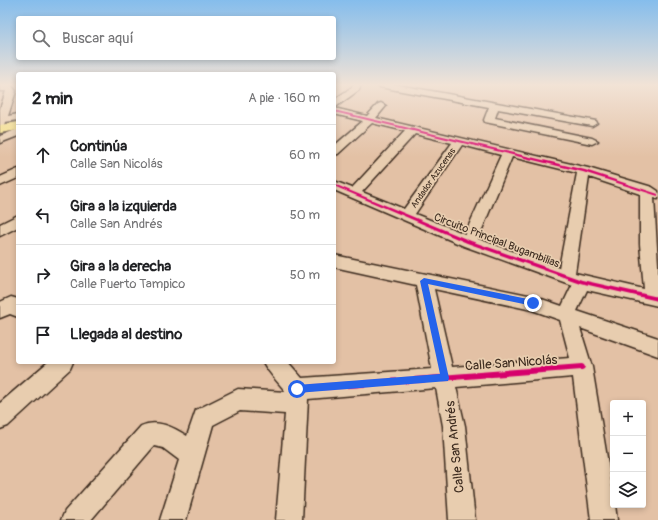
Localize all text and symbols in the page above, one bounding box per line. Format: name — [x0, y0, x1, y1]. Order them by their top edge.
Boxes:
search box — [16, 16, 336, 60]
icon: search — [30, 27, 52, 49]
text: Buscar aquí — [62, 29, 134, 48]
text: 2 min — [32, 88, 73, 109]
text: A pie · 160 m — [248, 90, 320, 106]
text: Continúa — [70, 137, 127, 156]
icon: ahead — [32, 144, 54, 166]
street label: Andador Azucenas — [409, 146, 458, 210]
text: 60 m — [289, 147, 320, 163]
text: Calle San Nicolás — [70, 156, 163, 172]
text: Gira a la izquierda — [70, 197, 177, 216]
icon: left — [32, 204, 54, 226]
text: 50 m — [290, 207, 320, 223]
street label: Circuito Principal Bugambilias — [432, 211, 561, 270]
text: Calle San Andrés — [70, 216, 162, 232]
text: Gira a la derecha — [70, 257, 171, 276]
icon: right — [32, 264, 54, 286]
text: 50 m — [290, 267, 320, 283]
text: Calle Puerto Tampico — [70, 276, 185, 292]
route end — [524, 294, 542, 312]
icon: arrive — [32, 324, 54, 346]
text: Llegada al destino — [70, 325, 182, 344]
street label: Calle San Nicolás — [464, 352, 558, 374]
route start — [288, 380, 306, 398]
street label: Calle San Andrés — [442, 400, 468, 494]
map controls — [610, 400, 646, 508]
button: + — [610, 400, 646, 436]
button: − — [610, 436, 646, 472]
button: layers — [610, 472, 646, 508]

